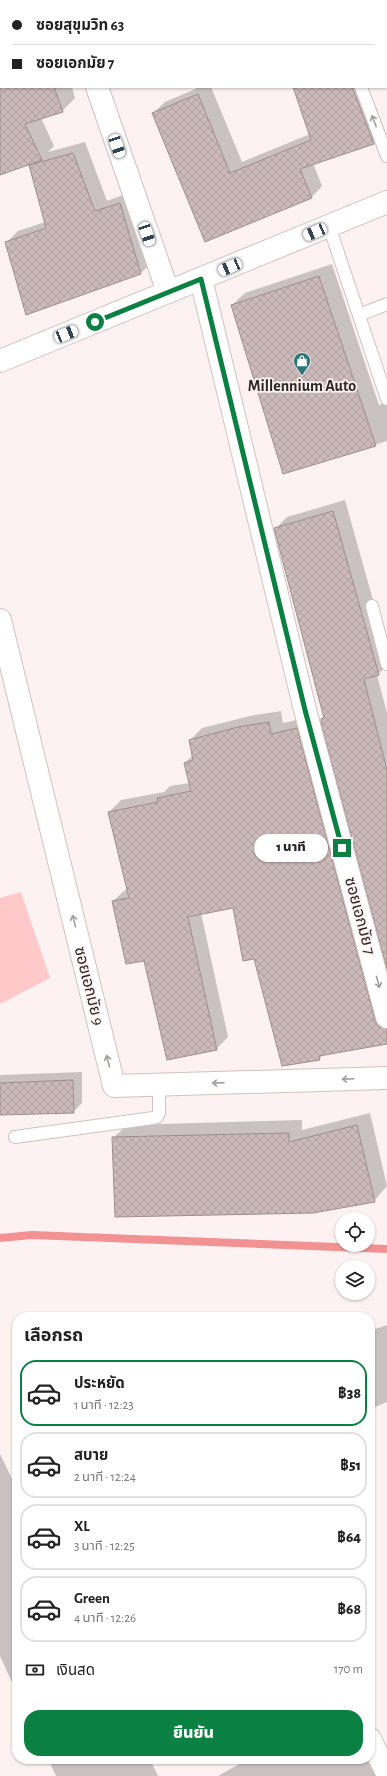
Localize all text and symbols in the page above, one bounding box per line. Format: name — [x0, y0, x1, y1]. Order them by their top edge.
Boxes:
text: ซอยสุขุมวิท 63 — [36, 18, 124, 33]
text: ซอยเอกมัย 7 — [36, 56, 114, 71]
one-way arrow — [370, 116, 378, 128]
car — [107, 133, 127, 159]
car — [137, 221, 157, 247]
car — [302, 222, 328, 242]
car — [217, 257, 243, 277]
route start — [86, 313, 104, 331]
car — [53, 324, 79, 344]
shop icon: Millennium Auto — [292, 351, 312, 376]
place label: Millennium Auto — [248, 378, 356, 394]
callout: 1 นาที — [254, 834, 328, 862]
route end — [333, 839, 351, 857]
text: 1 นาที — [276, 841, 306, 854]
street label: ซอยเอกมัย 7 — [342, 875, 378, 957]
one-way arrow — [69, 915, 77, 928]
street label: ซอยเอกมัย 9 — [72, 945, 106, 1027]
one-way arrow — [374, 975, 382, 988]
one-way arrow — [103, 1055, 111, 1068]
one-way arrow — [342, 1076, 355, 1083]
one-way arrow — [212, 1079, 225, 1087]
map controls — [335, 1212, 375, 1300]
button: locate — [335, 1212, 375, 1252]
button: layers — [335, 1260, 375, 1300]
text: เลือกรถ — [24, 1327, 83, 1345]
icon: car — [26, 1375, 62, 1411]
text: ประหยัด — [74, 1376, 125, 1391]
text: ฿38 — [338, 1386, 361, 1401]
text: 1 นาที · 12:23 — [74, 1399, 134, 1412]
icon: car — [26, 1447, 62, 1483]
text: สบาย — [74, 1448, 108, 1463]
text: ฿51 — [340, 1458, 361, 1473]
text: 2 นาที · 12:24 — [74, 1471, 136, 1484]
icon: car — [26, 1519, 62, 1555]
text: XL — [74, 1519, 90, 1534]
text: ฿64 — [337, 1530, 361, 1545]
text: 3 นาที · 12:25 — [74, 1540, 135, 1553]
icon: car — [26, 1591, 62, 1627]
text: Green — [74, 1591, 110, 1606]
text: ฿68 — [337, 1602, 361, 1617]
text: 4 นาที · 12:26 — [74, 1612, 136, 1625]
icon: cash — [24, 1659, 46, 1681]
text: เงินสด — [56, 1663, 95, 1678]
text: 170 m — [334, 1663, 363, 1676]
button: ยืนยัน — [24, 1710, 363, 1756]

